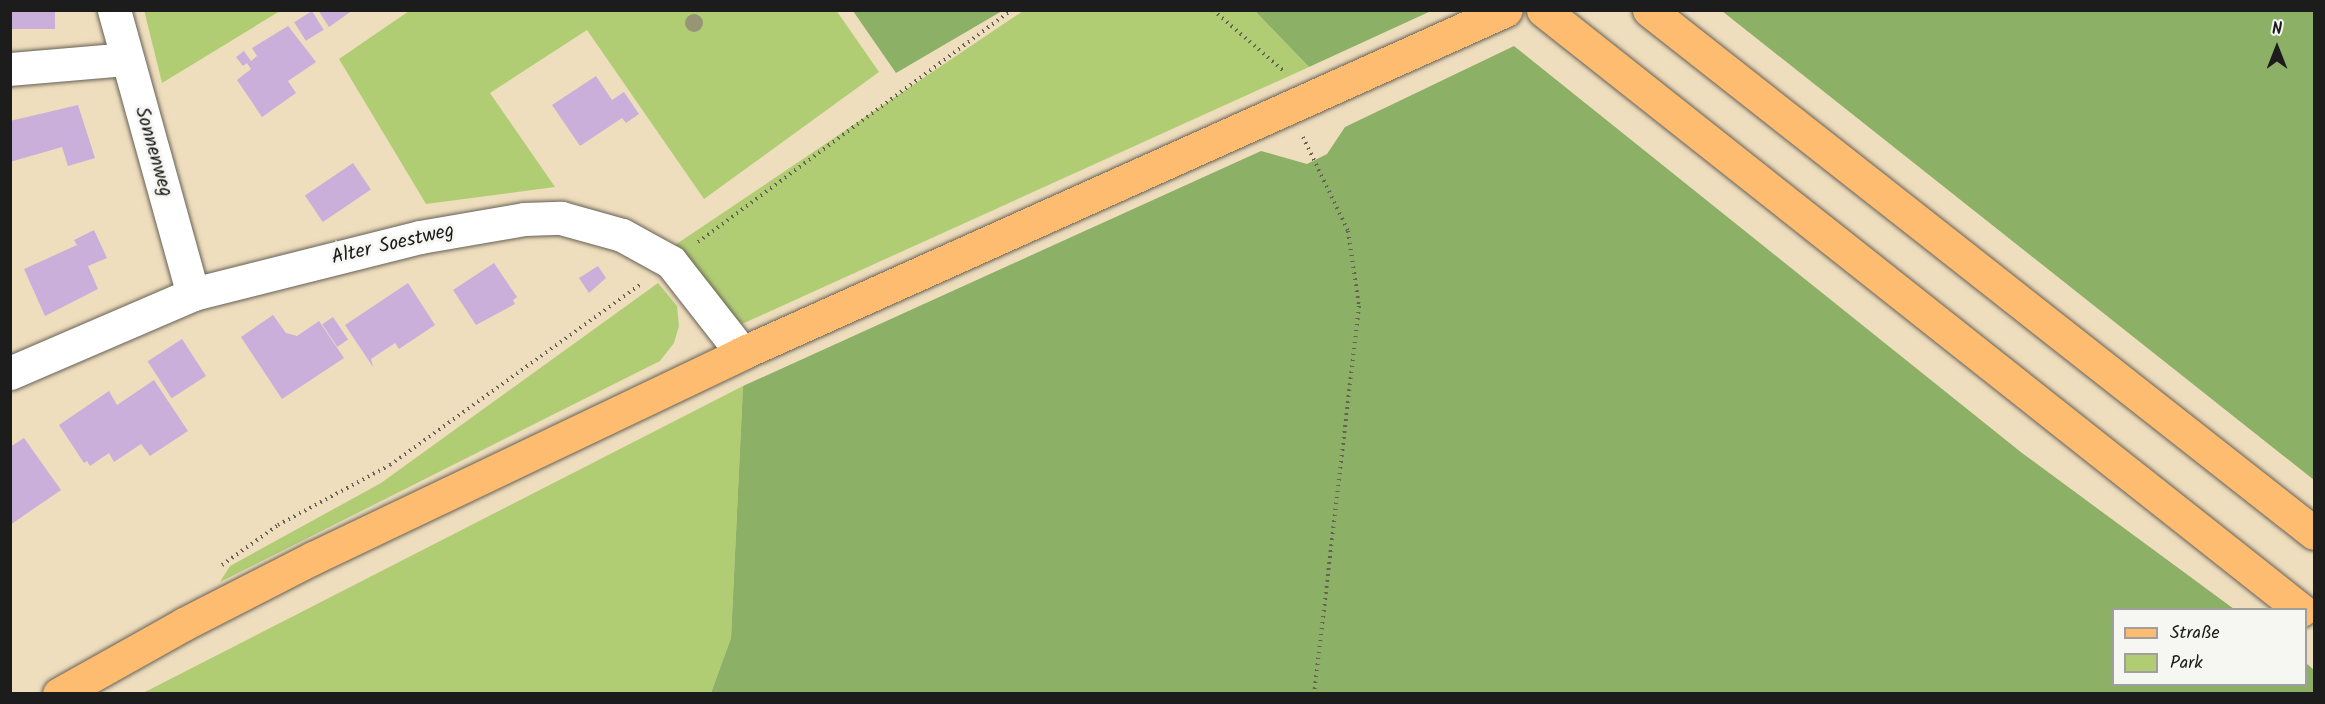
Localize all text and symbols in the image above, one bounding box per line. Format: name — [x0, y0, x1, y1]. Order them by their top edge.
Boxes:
text: N — [2272, 17, 2282, 42]
north arrow — [2247, 18, 2307, 78]
street label: Sonnenweg — [129, 104, 177, 200]
street label: Alter Soestweg — [329, 219, 457, 271]
legend — [2112, 608, 2307, 686]
text: Straße — [2170, 619, 2220, 648]
text: Park — [2170, 649, 2203, 678]

